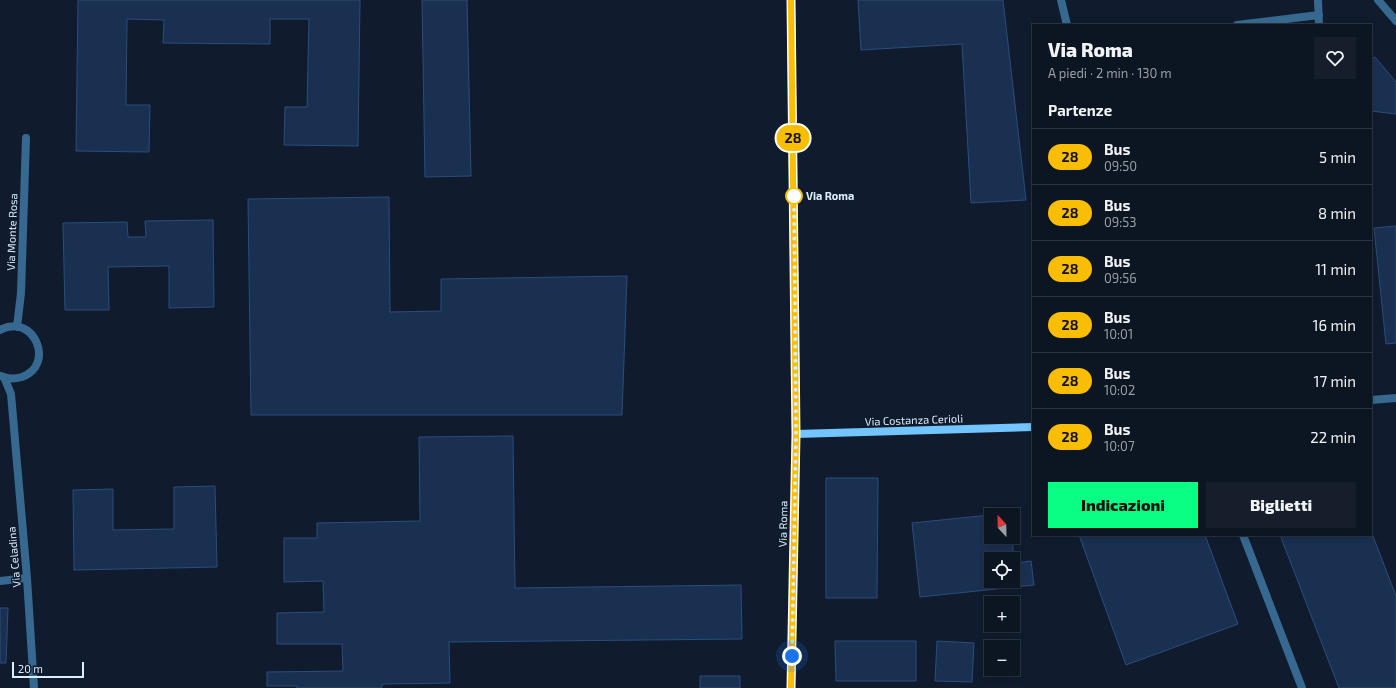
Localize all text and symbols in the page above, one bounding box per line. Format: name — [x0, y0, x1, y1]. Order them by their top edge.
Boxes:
button: heart — [1314, 37, 1356, 79]
text: Via Roma — [1048, 38, 1133, 61]
text: A piedi · 2 min · 130 m — [1048, 65, 1172, 81]
text: Partenze — [1048, 101, 1112, 119]
line badge: 28 — [775, 125, 811, 151]
text: 28 — [785, 129, 801, 146]
text: Bus — [1104, 140, 1130, 158]
text: 28 — [1062, 148, 1078, 165]
text: 5 min — [1319, 148, 1356, 166]
text: 09:50 — [1104, 158, 1137, 174]
marker: Via Roma — [785, 187, 803, 205]
place label: Via Roma — [806, 189, 854, 202]
street label: Via Monte Rosa — [4, 193, 19, 271]
text: Bus — [1104, 196, 1130, 214]
text: 28 — [1062, 204, 1078, 221]
text: 8 min — [1318, 204, 1356, 222]
text: 09:53 — [1104, 214, 1137, 230]
text: Bus — [1104, 252, 1130, 270]
text: 28 — [1062, 260, 1078, 277]
text: 11 min — [1315, 260, 1356, 278]
text: 09:56 — [1104, 270, 1137, 286]
text: Bus — [1104, 308, 1130, 326]
text: 28 — [1062, 316, 1078, 333]
text: 16 min — [1313, 316, 1356, 334]
text: 10:01 — [1104, 326, 1133, 342]
text: Bus — [1104, 364, 1130, 382]
text: 28 — [1062, 372, 1078, 389]
text: 17 min — [1313, 372, 1356, 390]
text: 10:02 — [1104, 382, 1135, 398]
street label: Via Costanza Cerioli — [865, 411, 963, 428]
text: Bus — [1104, 420, 1130, 438]
text: 28 — [1062, 428, 1078, 445]
text: 22 min — [1310, 428, 1356, 446]
text: 10:07 — [1104, 438, 1135, 454]
button: Indicazioni — [1048, 482, 1198, 528]
button: Biglietti — [1206, 482, 1356, 528]
street label: Via Roma — [776, 501, 789, 547]
north arrow — [984, 508, 1020, 544]
map controls — [984, 508, 1020, 676]
street label: Via Celadina — [4, 526, 23, 588]
button: locate — [984, 552, 1020, 588]
button: + — [984, 596, 1020, 632]
button: − — [984, 640, 1020, 676]
your location — [782, 646, 802, 666]
scale bar — [12, 660, 84, 679]
text: 20 m — [18, 662, 43, 675]

